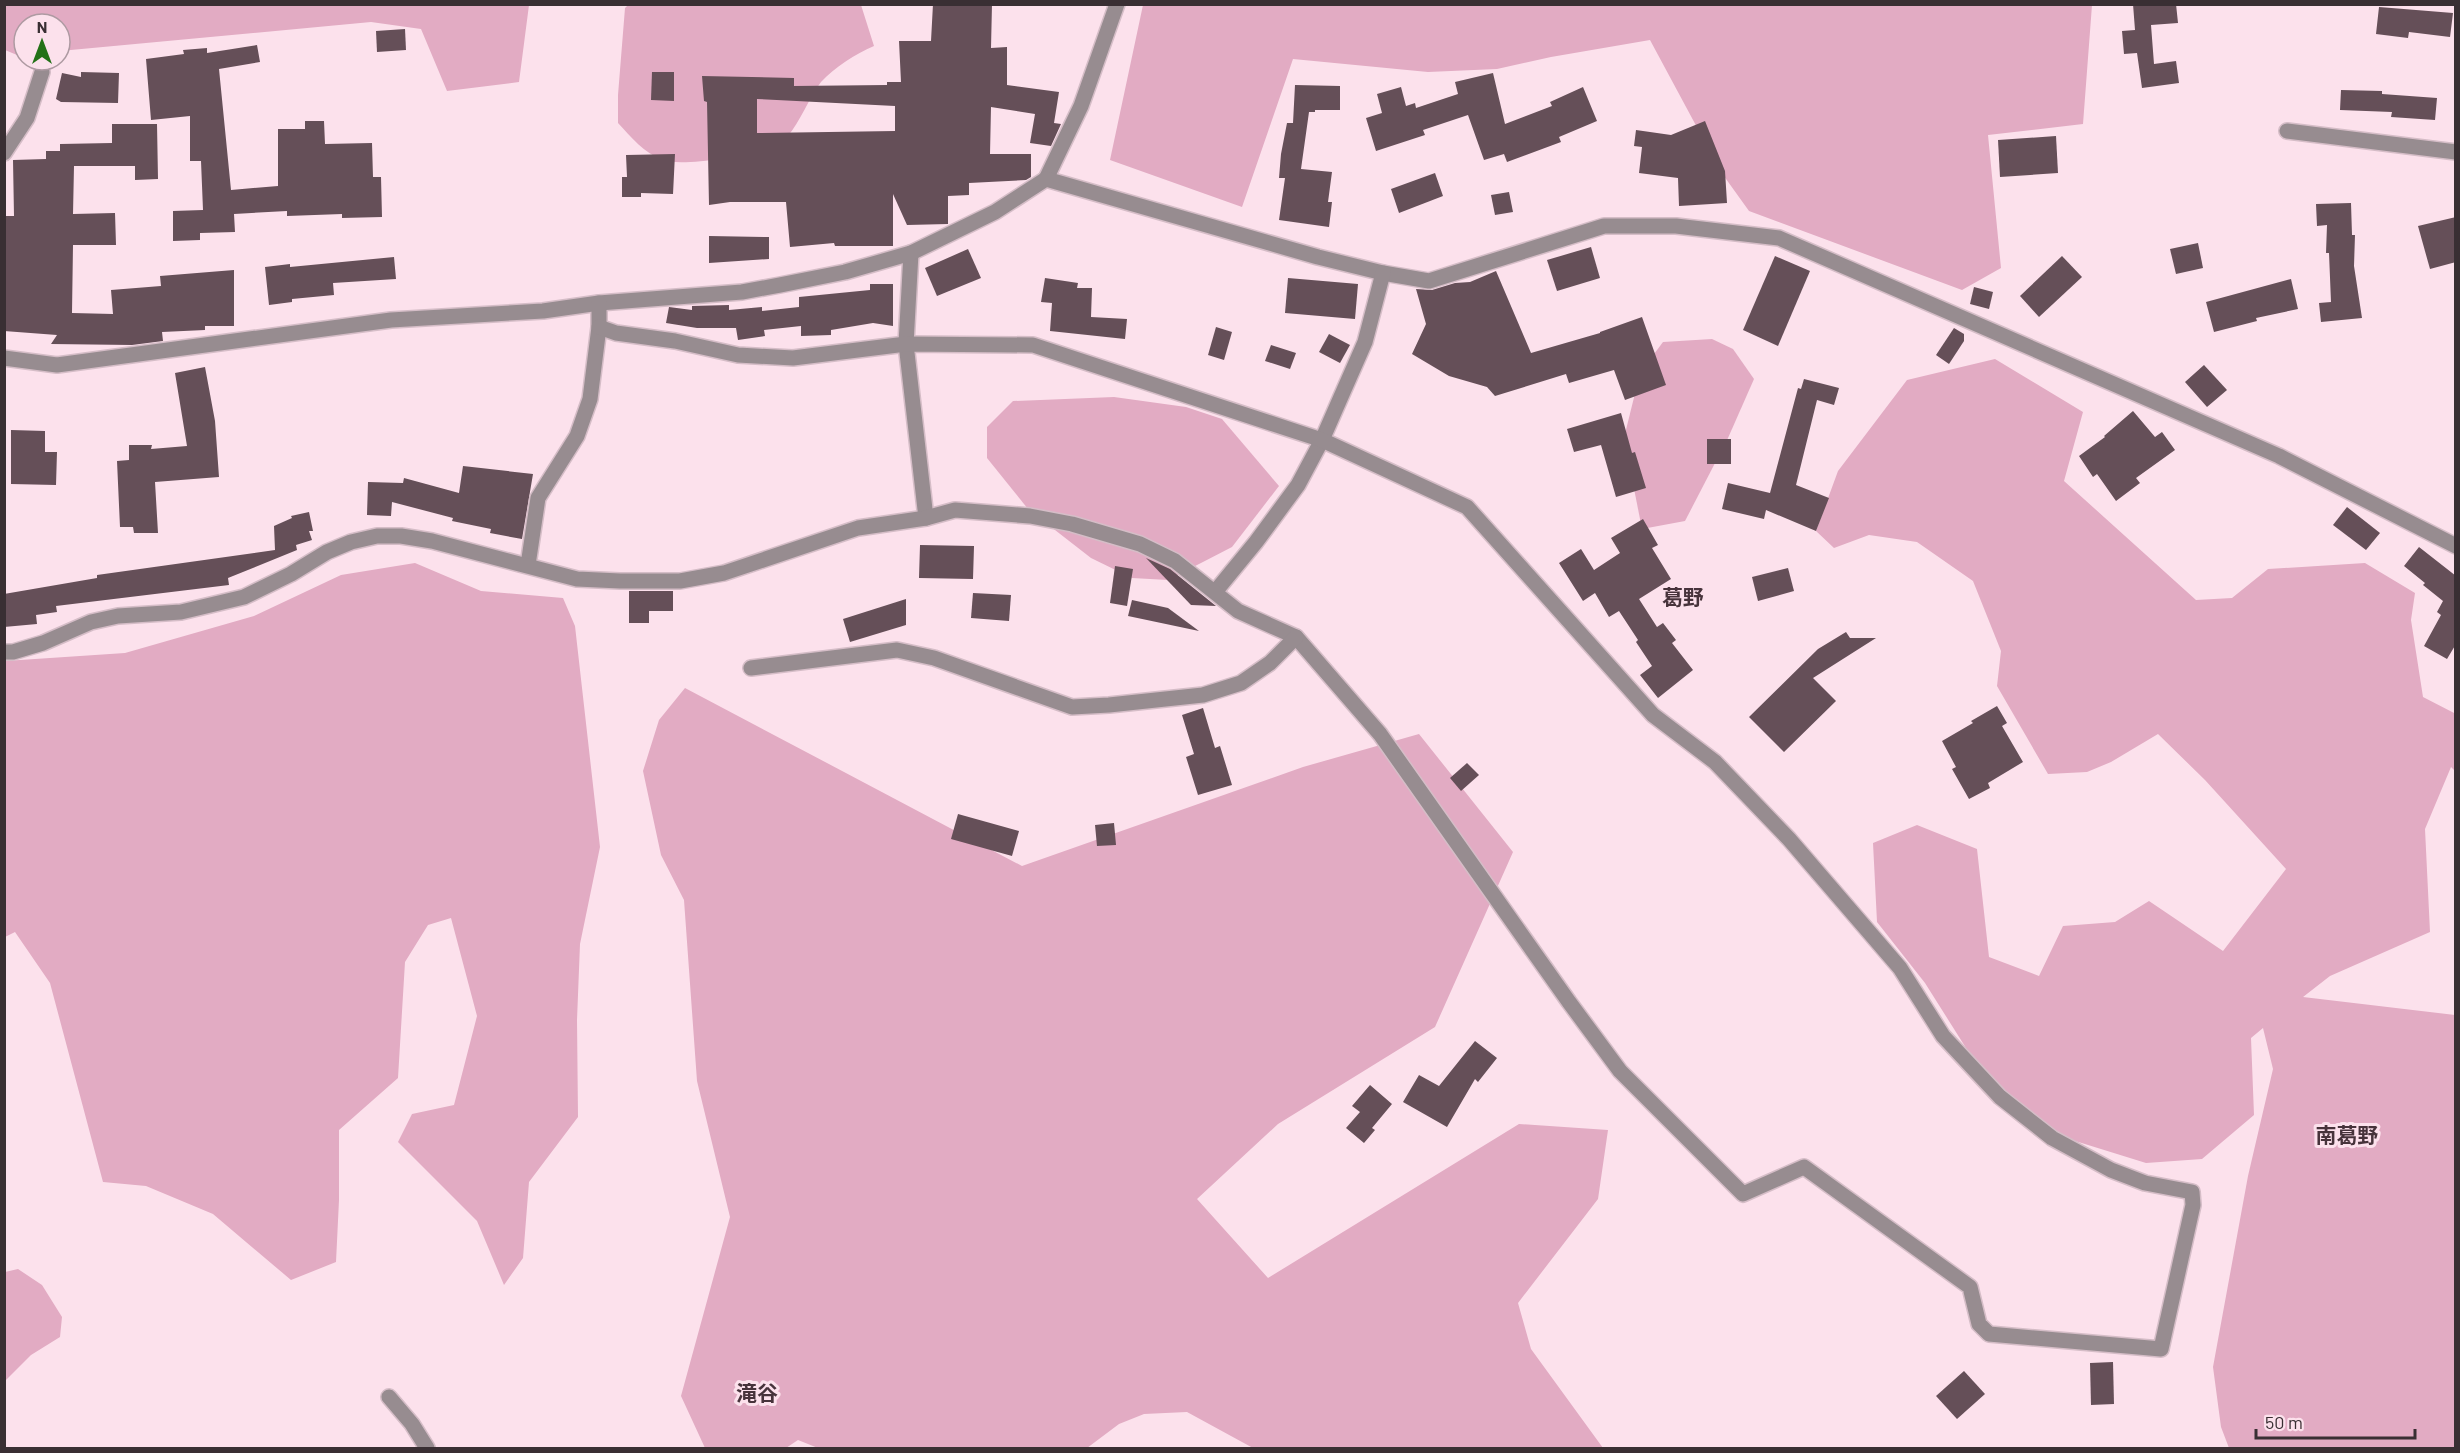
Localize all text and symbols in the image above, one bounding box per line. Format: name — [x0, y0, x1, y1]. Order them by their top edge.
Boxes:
north arrow — [12, 12, 72, 72]
text: N — [37, 17, 47, 36]
district label: 葛野 — [1662, 584, 1704, 609]
district label: 南葛野 — [2316, 1122, 2379, 1147]
district label: 滝谷 — [736, 1380, 778, 1405]
scale bar — [2256, 1402, 2415, 1440]
text: 50 m — [2265, 1411, 2303, 1433]

